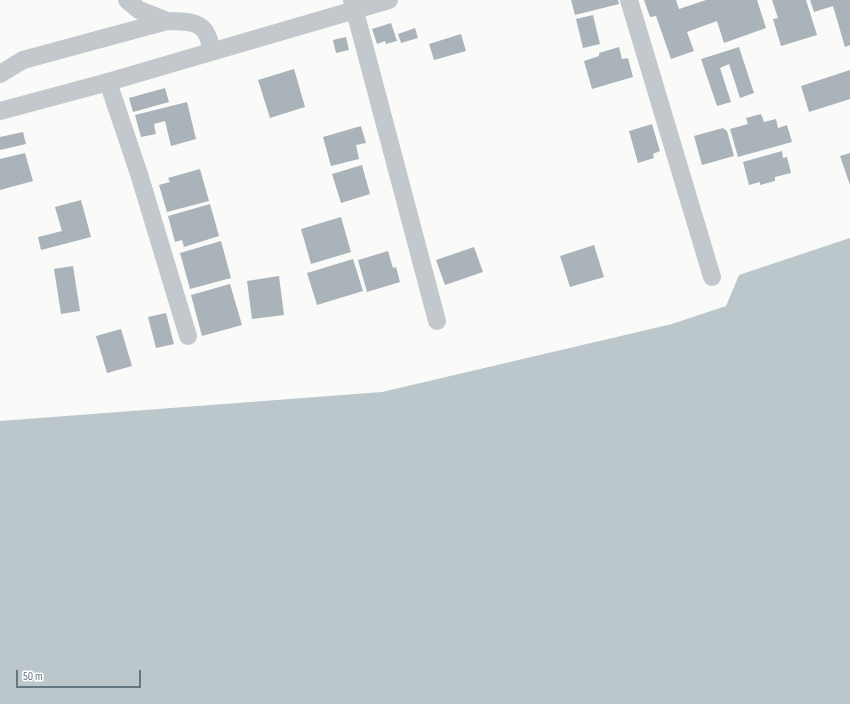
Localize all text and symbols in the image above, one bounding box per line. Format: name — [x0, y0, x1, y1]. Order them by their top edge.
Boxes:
scale bar — [18, 662, 143, 688]
text: 50 m — [23, 669, 43, 684]

